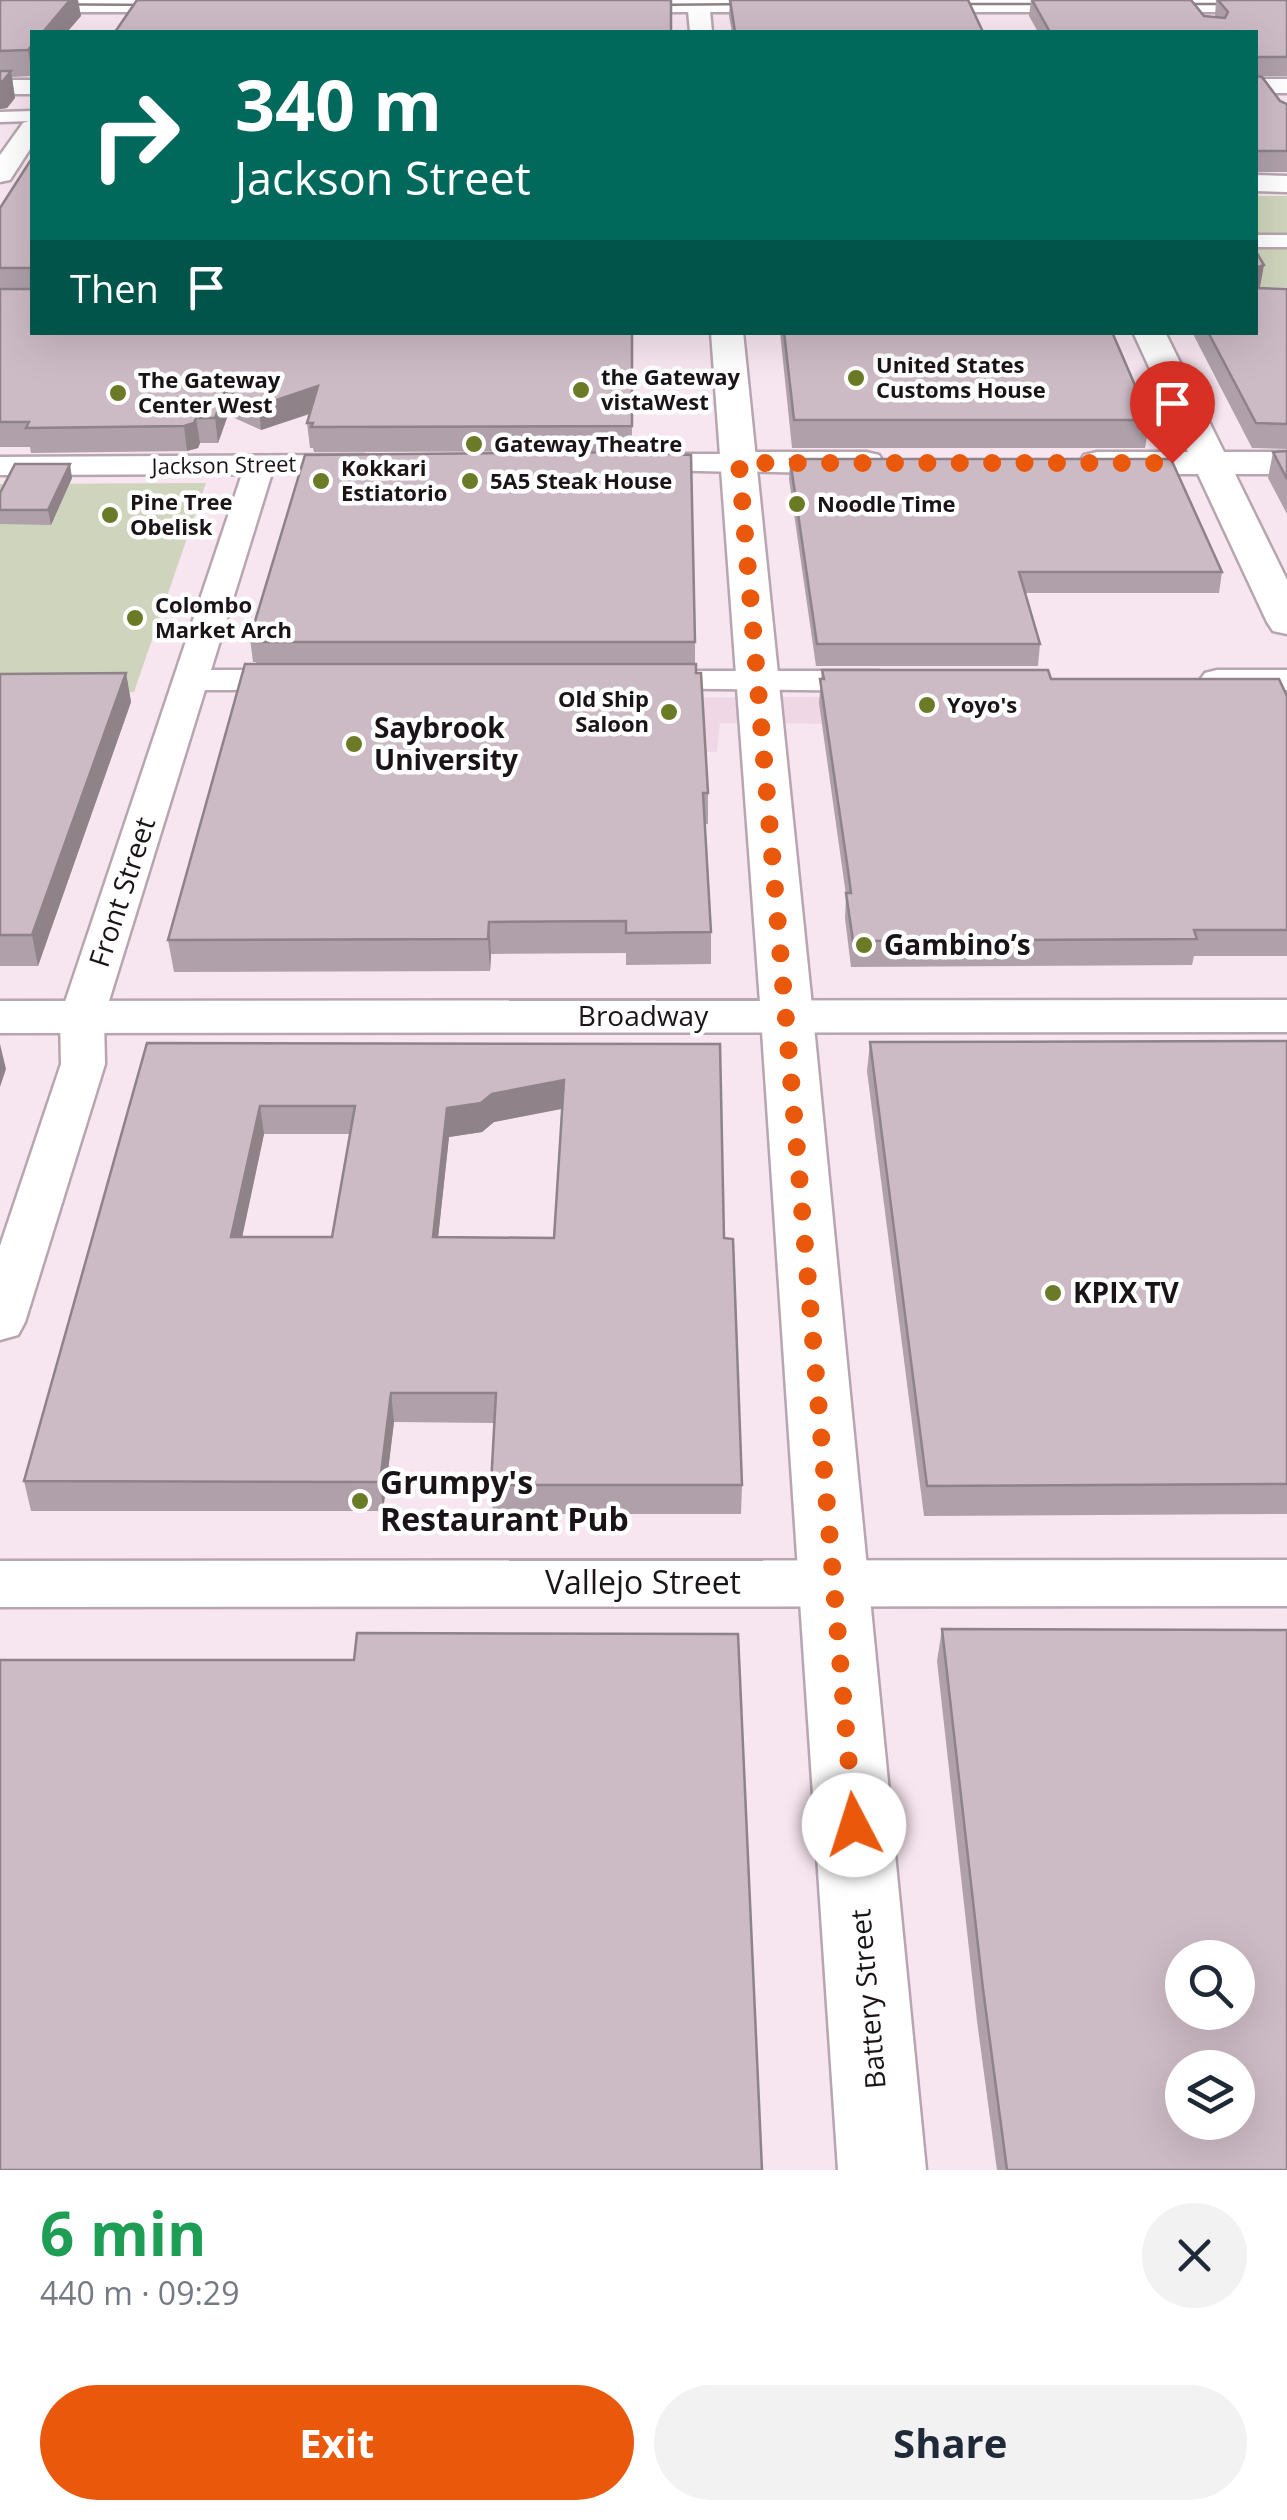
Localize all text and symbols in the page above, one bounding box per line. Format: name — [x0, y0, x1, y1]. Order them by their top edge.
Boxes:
text: 340 m — [235, 56, 442, 152]
icon: right — [70, 70, 200, 200]
text: Jackson Street — [235, 147, 531, 208]
icon: arrive — [179, 260, 234, 315]
text: Then — [70, 262, 159, 314]
place label: United States Customs House — [876, 349, 1046, 404]
place label: the Gateway vistaWest — [601, 361, 741, 416]
pin — [1130, 361, 1215, 464]
place label: The Gateway Center West — [138, 364, 281, 419]
marker: United States Customs House — [845, 367, 867, 389]
icon: arrive — [1145, 376, 1200, 431]
marker: the Gateway vistaWest — [570, 379, 592, 401]
marker: The Gateway Center West — [107, 382, 129, 404]
place label: Gateway Theatre — [494, 428, 682, 458]
marker: Gateway Theatre — [463, 433, 485, 455]
street label: Jackson Street — [149, 448, 297, 480]
place label: Kokkari Estiatorio — [341, 452, 447, 507]
place label: 5A5 Steak House — [490, 465, 672, 495]
marker: Kokkari Estiatorio — [310, 470, 332, 492]
marker: 5A5 Steak House — [459, 470, 481, 492]
place label: Pine Tree Obelisk — [130, 486, 232, 541]
place label: Noodle Time — [817, 488, 956, 518]
marker: Noodle Time — [786, 493, 808, 515]
marker: Pine Tree Obelisk — [99, 504, 121, 526]
place label: Colombo Market Arch — [155, 589, 292, 644]
marker: Colombo Market Arch — [124, 607, 146, 629]
place label: Old Ship Saloon — [558, 683, 649, 738]
place label: Yoyo's — [947, 689, 1017, 719]
marker: Yoyo's — [916, 694, 938, 716]
marker: Old Ship Saloon — [658, 701, 680, 723]
place label: Saybrook University — [374, 708, 518, 778]
marker: Saybrook University — [343, 733, 365, 755]
street label: Front Street — [79, 812, 163, 971]
place label: Gambino’s — [884, 925, 1031, 963]
marker: Gambino’s — [853, 934, 875, 956]
street label: Broadway — [578, 996, 709, 1034]
place label: KPIX TV — [1073, 1273, 1180, 1311]
marker: KPIX TV — [1042, 1282, 1064, 1304]
place label: Grumpy's Restaurant Pub — [380, 1460, 629, 1540]
marker: Grumpy's Restaurant Pub — [349, 1490, 371, 1512]
street label: Vallejo Street — [545, 1560, 741, 1603]
position arrow — [802, 1773, 906, 1877]
street label: Battery Street — [840, 1908, 894, 2091]
map controls — [1165, 1940, 1255, 2140]
button: search — [1165, 1940, 1255, 2030]
button: layers — [1165, 2050, 1255, 2140]
text: 6 min — [40, 2192, 207, 2274]
button: close — [1142, 2203, 1247, 2308]
text: 440 m · 09:29 — [40, 2271, 239, 2314]
button: Exit — [40, 2385, 634, 2500]
button: Share — [654, 2385, 1247, 2500]

